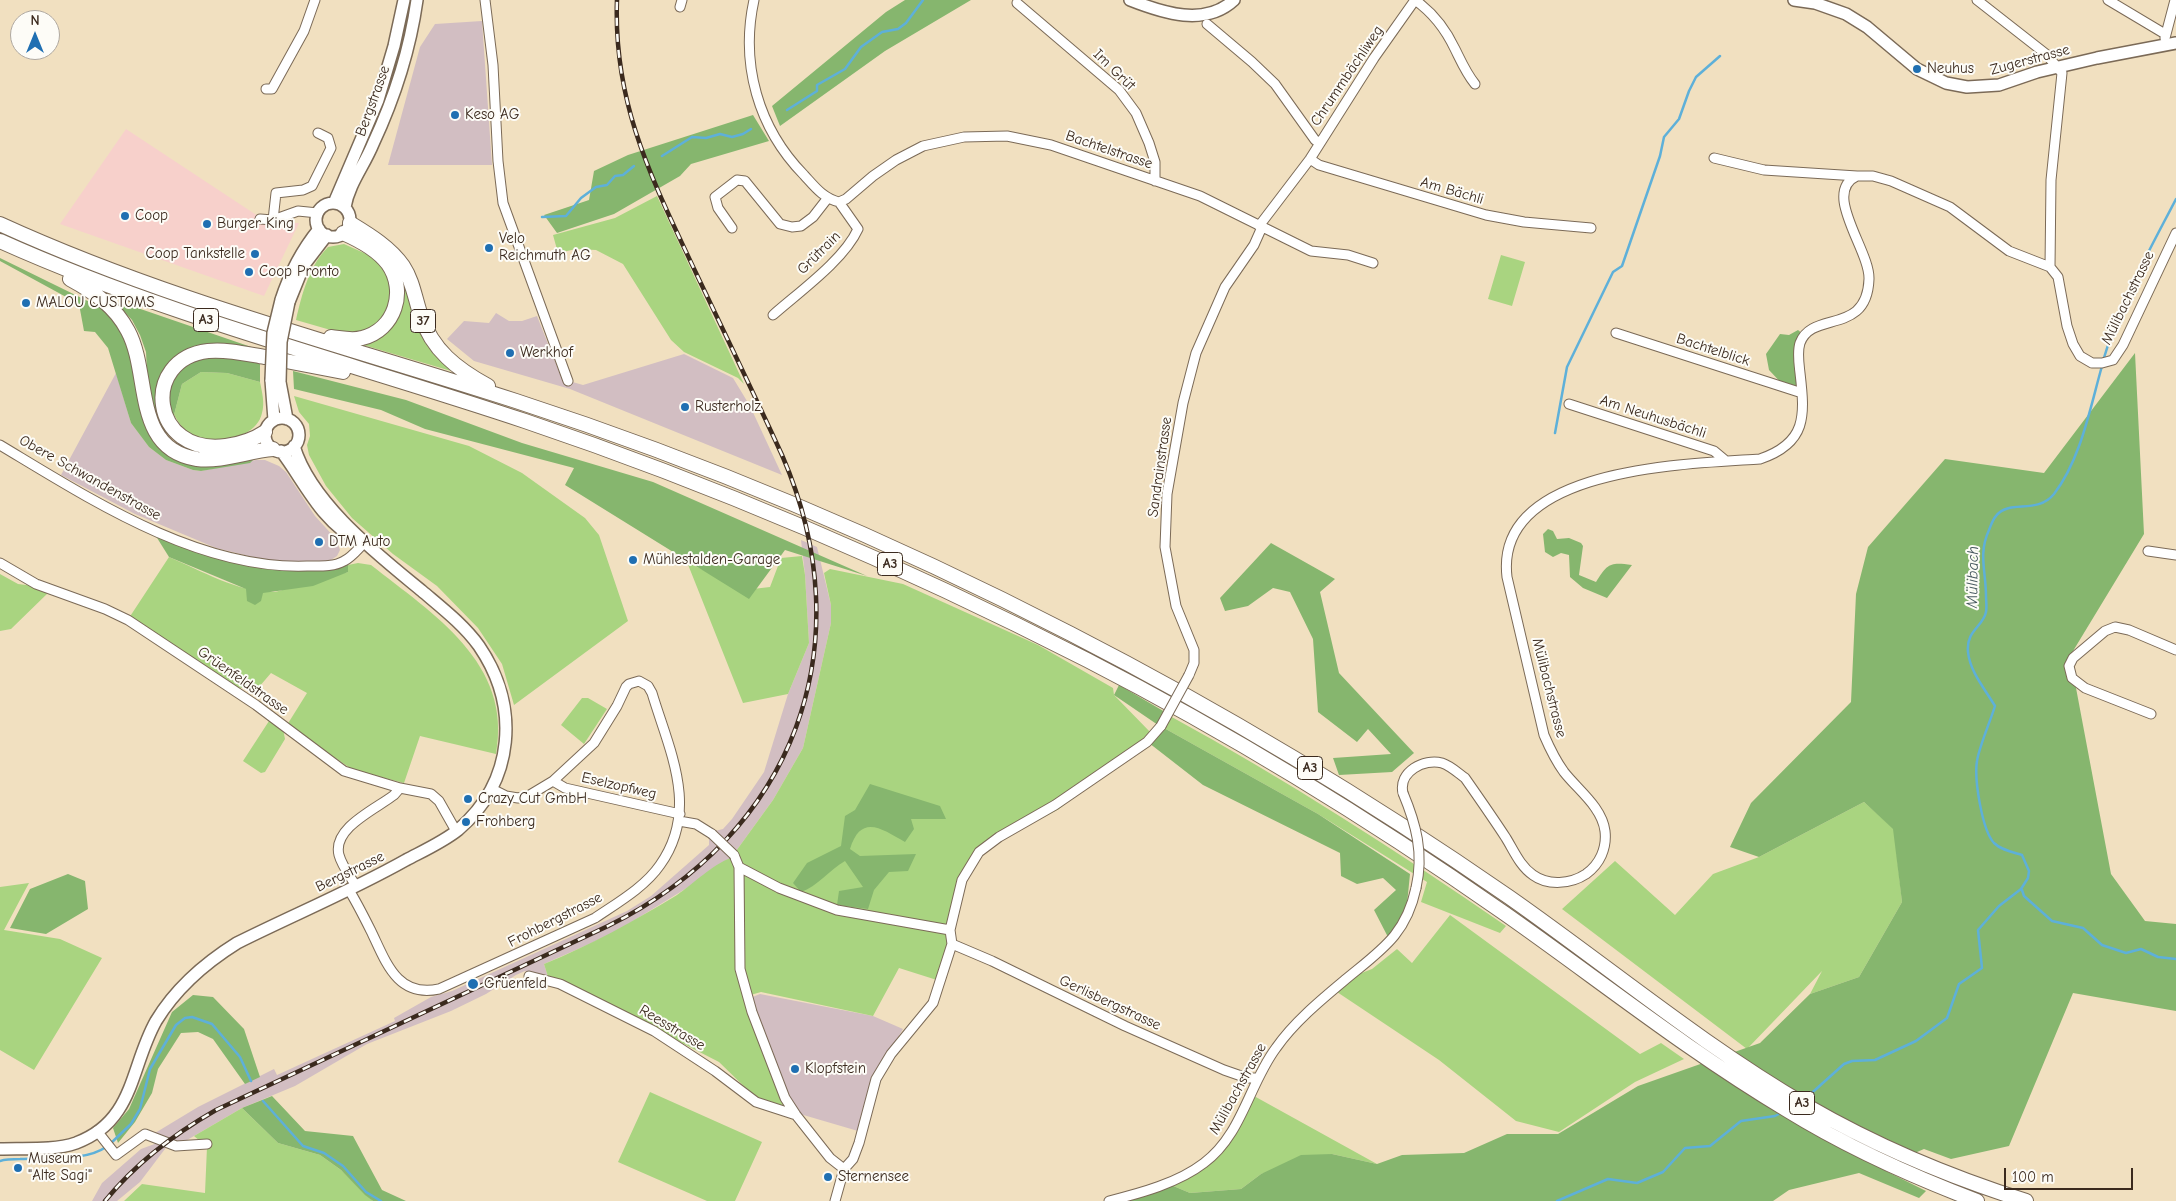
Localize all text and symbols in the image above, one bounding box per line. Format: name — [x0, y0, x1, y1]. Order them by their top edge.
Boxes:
north arrow — [10, 10, 60, 60]
text: N — [30, 12, 40, 29]
street label: Chrummbächliweg — [1307, 22, 1387, 130]
street label: Zugerstrasse — [1988, 41, 2072, 79]
street label: Im Grüt — [1089, 45, 1139, 95]
place label: Neuhus — [1927, 60, 1974, 78]
street label: Bergstrasse — [352, 63, 394, 139]
marker: Neuhus — [1911, 63, 1923, 75]
place label: Keso AG — [465, 106, 519, 124]
marker: Keso AG — [449, 109, 461, 121]
street label: Bachtelstrasse — [1063, 127, 1155, 173]
street label: Am Bächli — [1418, 173, 1486, 209]
place label: Coop — [135, 207, 168, 225]
marker: Coop — [119, 210, 131, 222]
place label: Burger King — [217, 215, 294, 233]
marker: Burger King — [201, 218, 213, 230]
street label: Grütrain — [794, 228, 844, 278]
place label: Velo Reichmuth AG — [499, 230, 591, 265]
marker: Velo Reichmuth AG — [483, 242, 495, 254]
place label: Coop Tankstelle — [146, 245, 245, 263]
marker: Coop Tankstelle — [249, 248, 261, 260]
street label: Mülibachstrasse — [2098, 248, 2158, 348]
place label: Coop Pronto — [259, 263, 339, 281]
marker: Coop Pronto — [243, 266, 255, 278]
place label: MALOU CUSTOMS — [36, 294, 155, 312]
marker: MALOU CUSTOMS — [20, 297, 32, 309]
road number: A3 — [194, 308, 218, 332]
road number: 37 — [410, 310, 436, 332]
street label: Bachtelblick — [1674, 330, 1752, 370]
place label: Werkhof — [520, 344, 573, 362]
marker: Werkhof — [504, 347, 516, 359]
street label: Am Neuhusbächli — [1598, 391, 1708, 443]
place label: Rusterholz — [695, 398, 761, 416]
marker: Rusterholz — [679, 401, 691, 413]
street label: Sandrainstrasse — [1144, 416, 1176, 518]
street label: Obere Schwandenstrasse — [16, 432, 164, 524]
place label: DTM Auto — [329, 533, 390, 551]
marker: DTM Auto — [313, 536, 325, 548]
water label: Mülibach — [1963, 546, 1983, 608]
place label: Mühlestalden-Garage — [643, 551, 780, 569]
road number: A3 — [878, 552, 902, 576]
marker: Mühlestalden-Garage — [627, 554, 639, 566]
street label: Mülibachstrasse — [1528, 636, 1570, 740]
street label: Grüenfeldstrasse — [194, 643, 292, 719]
road number: A3 — [1298, 756, 1322, 780]
street label: Eselzopfweg — [580, 769, 658, 803]
place label: Crazy Cut GmbH — [478, 790, 587, 808]
marker: Crazy Cut GmbH — [462, 793, 474, 805]
place label: Frohberg — [476, 813, 535, 831]
marker: Frohberg — [460, 816, 472, 828]
street label: Bergstrasse — [313, 848, 387, 896]
street label: Frohbergstrasse — [505, 889, 605, 951]
street label: Gerlisbergstrasse — [1056, 972, 1164, 1034]
place label: Grüenfeld — [484, 975, 547, 993]
marker: Grüenfeld — [466, 977, 480, 991]
street label: Reesstrasse — [636, 1001, 708, 1055]
street label: Mülibachstrasse — [1205, 1040, 1271, 1138]
place label: Klopfstein — [805, 1060, 866, 1078]
marker: Klopfstein — [789, 1063, 801, 1075]
road number: A3 — [1790, 1092, 1814, 1114]
place label: Museum "Alte Sagi" — [28, 1150, 92, 1185]
scale bar — [2006, 1158, 2135, 1190]
marker: Museum "Alte Sagi" — [12, 1162, 24, 1174]
place label: Sternensee — [838, 1168, 909, 1186]
text: 100 m — [2012, 1168, 2054, 1186]
marker: Sternensee — [822, 1171, 834, 1183]

